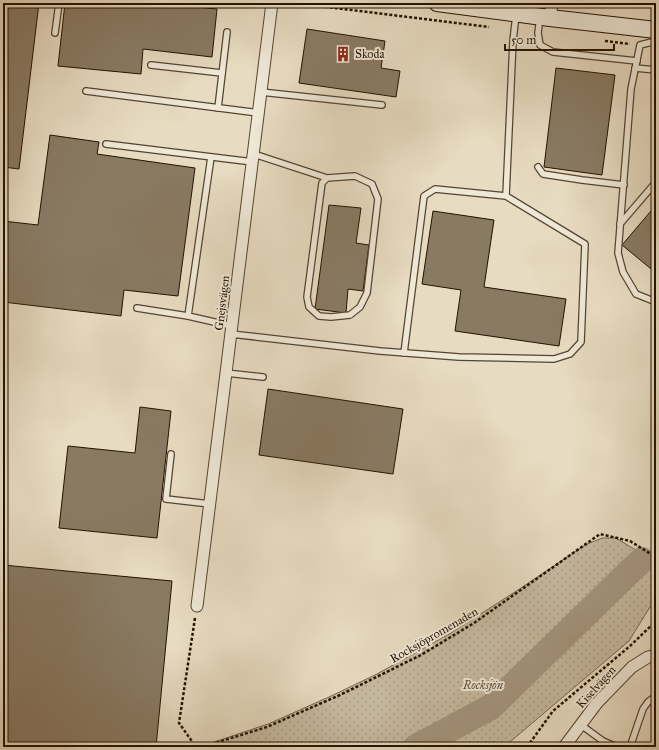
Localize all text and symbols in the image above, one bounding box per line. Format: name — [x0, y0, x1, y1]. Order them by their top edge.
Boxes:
scale bar — [505, 26, 614, 52]
text: 50 m — [511, 33, 536, 47]
building icon: Skoda — [334, 45, 352, 63]
place label: Skoda — [355, 47, 386, 61]
street label: Gnejsvägen — [212, 274, 233, 331]
street label: Rocksjöpromenaden — [388, 604, 481, 666]
street label: Kiselvägen — [573, 663, 620, 712]
park label: Rocksjön — [462, 678, 504, 693]

